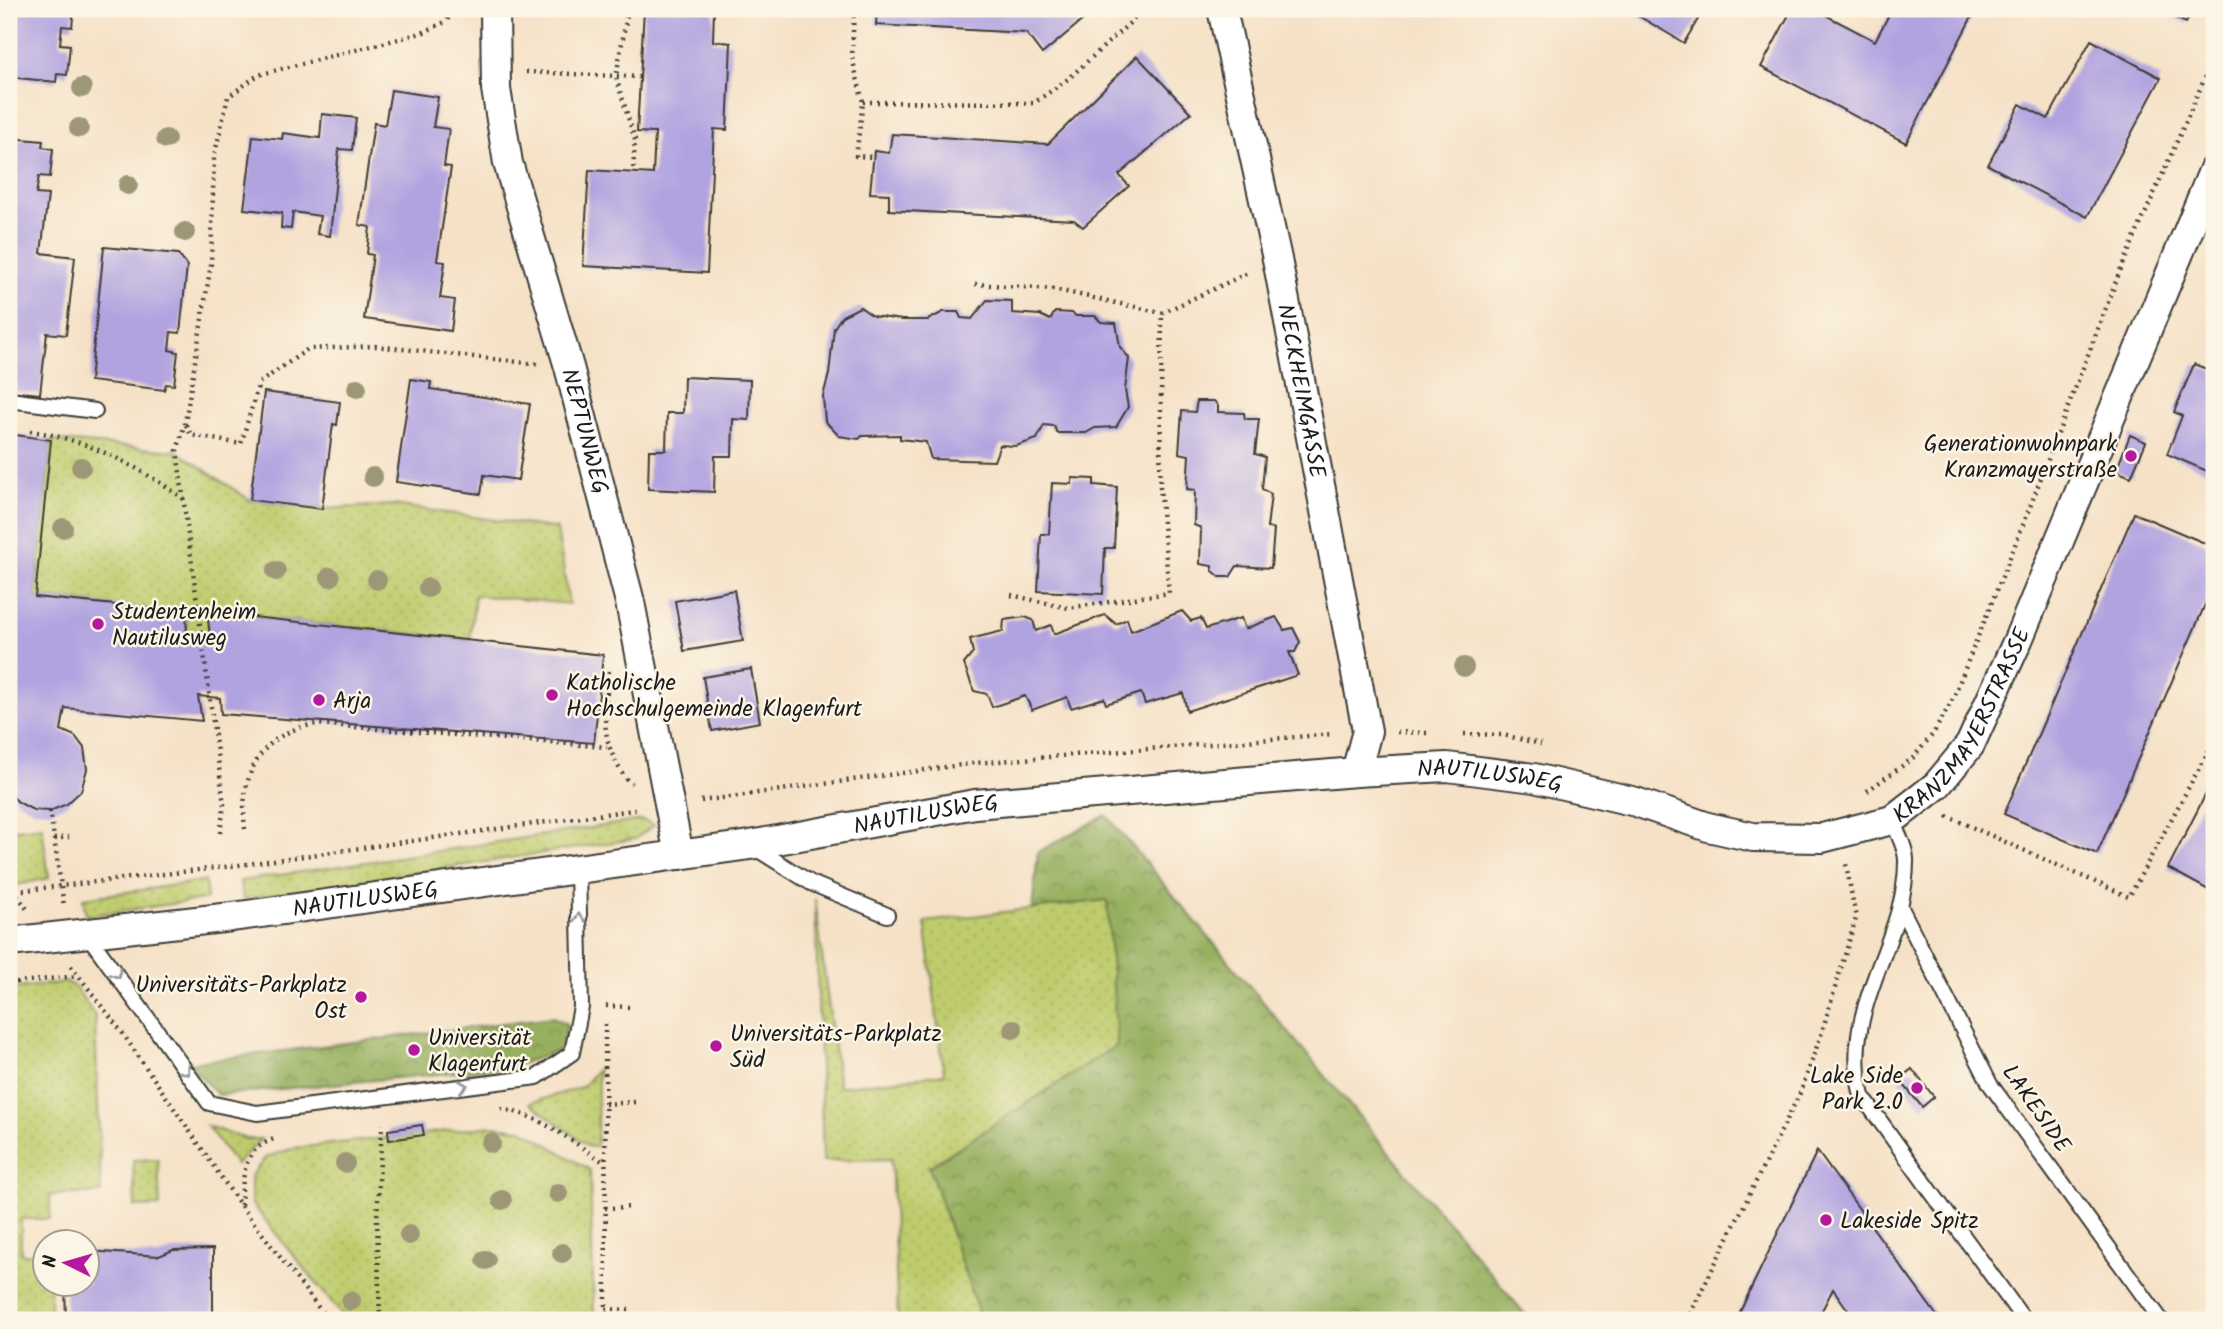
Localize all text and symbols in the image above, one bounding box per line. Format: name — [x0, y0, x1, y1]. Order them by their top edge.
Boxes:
street label: NECKHEIMGASSE — [1266, 301, 1334, 482]
street label: NEPTUNWEG — [550, 365, 617, 498]
place label: Generationwohnpark Kranzmayerstraße — [1924, 427, 2117, 489]
marker: Generationwohnpark Kranzmayerstraße — [2123, 448, 2139, 464]
place label: Studentenheim Nautilusweg — [112, 595, 256, 657]
marker: Studentenheim Nautilusweg — [90, 616, 106, 632]
street label: KRANZMAYERSTRASSE — [1885, 622, 2041, 833]
place label: Katholische Hochschulgemeinde Klagenfurt — [566, 666, 863, 728]
place label: Arja — [333, 684, 371, 720]
marker: Katholische Hochschulgemeinde Klagenfurt — [544, 687, 560, 703]
marker: Arja — [311, 692, 327, 708]
street label: NAUTILUSWEG — [1416, 751, 1566, 804]
street label: NAUTILUSWEG — [851, 786, 1000, 846]
street label: NAUTILUSWEG — [290, 873, 441, 928]
one-way arrow — [572, 912, 587, 923]
one-way arrow — [109, 967, 121, 979]
place label: Universitäts-Parkplatz Ost — [135, 968, 348, 1030]
marker: Universitäts-Parkplatz Ost — [353, 989, 369, 1005]
place label: Universitäts-Parkplatz Süd — [730, 1017, 942, 1079]
place label: Universität Klagenfurt — [428, 1021, 532, 1083]
marker: Universitäts-Parkplatz Süd — [708, 1038, 724, 1054]
marker: Universität Klagenfurt — [406, 1042, 422, 1058]
street label: LAKESIDE — [1992, 1057, 2079, 1161]
place label: Lake Side Park 2.0 — [1810, 1059, 1903, 1121]
one-way arrow — [178, 1063, 190, 1076]
one-way arrow — [457, 1079, 468, 1094]
marker: Lake Side Park 2.0 — [1909, 1080, 1925, 1096]
place label: Lakeside Spitz — [1840, 1204, 1979, 1240]
marker: Lakeside Spitz — [1818, 1212, 1834, 1228]
north arrow — [32, 1228, 102, 1298]
text: N — [36, 1254, 67, 1269]

